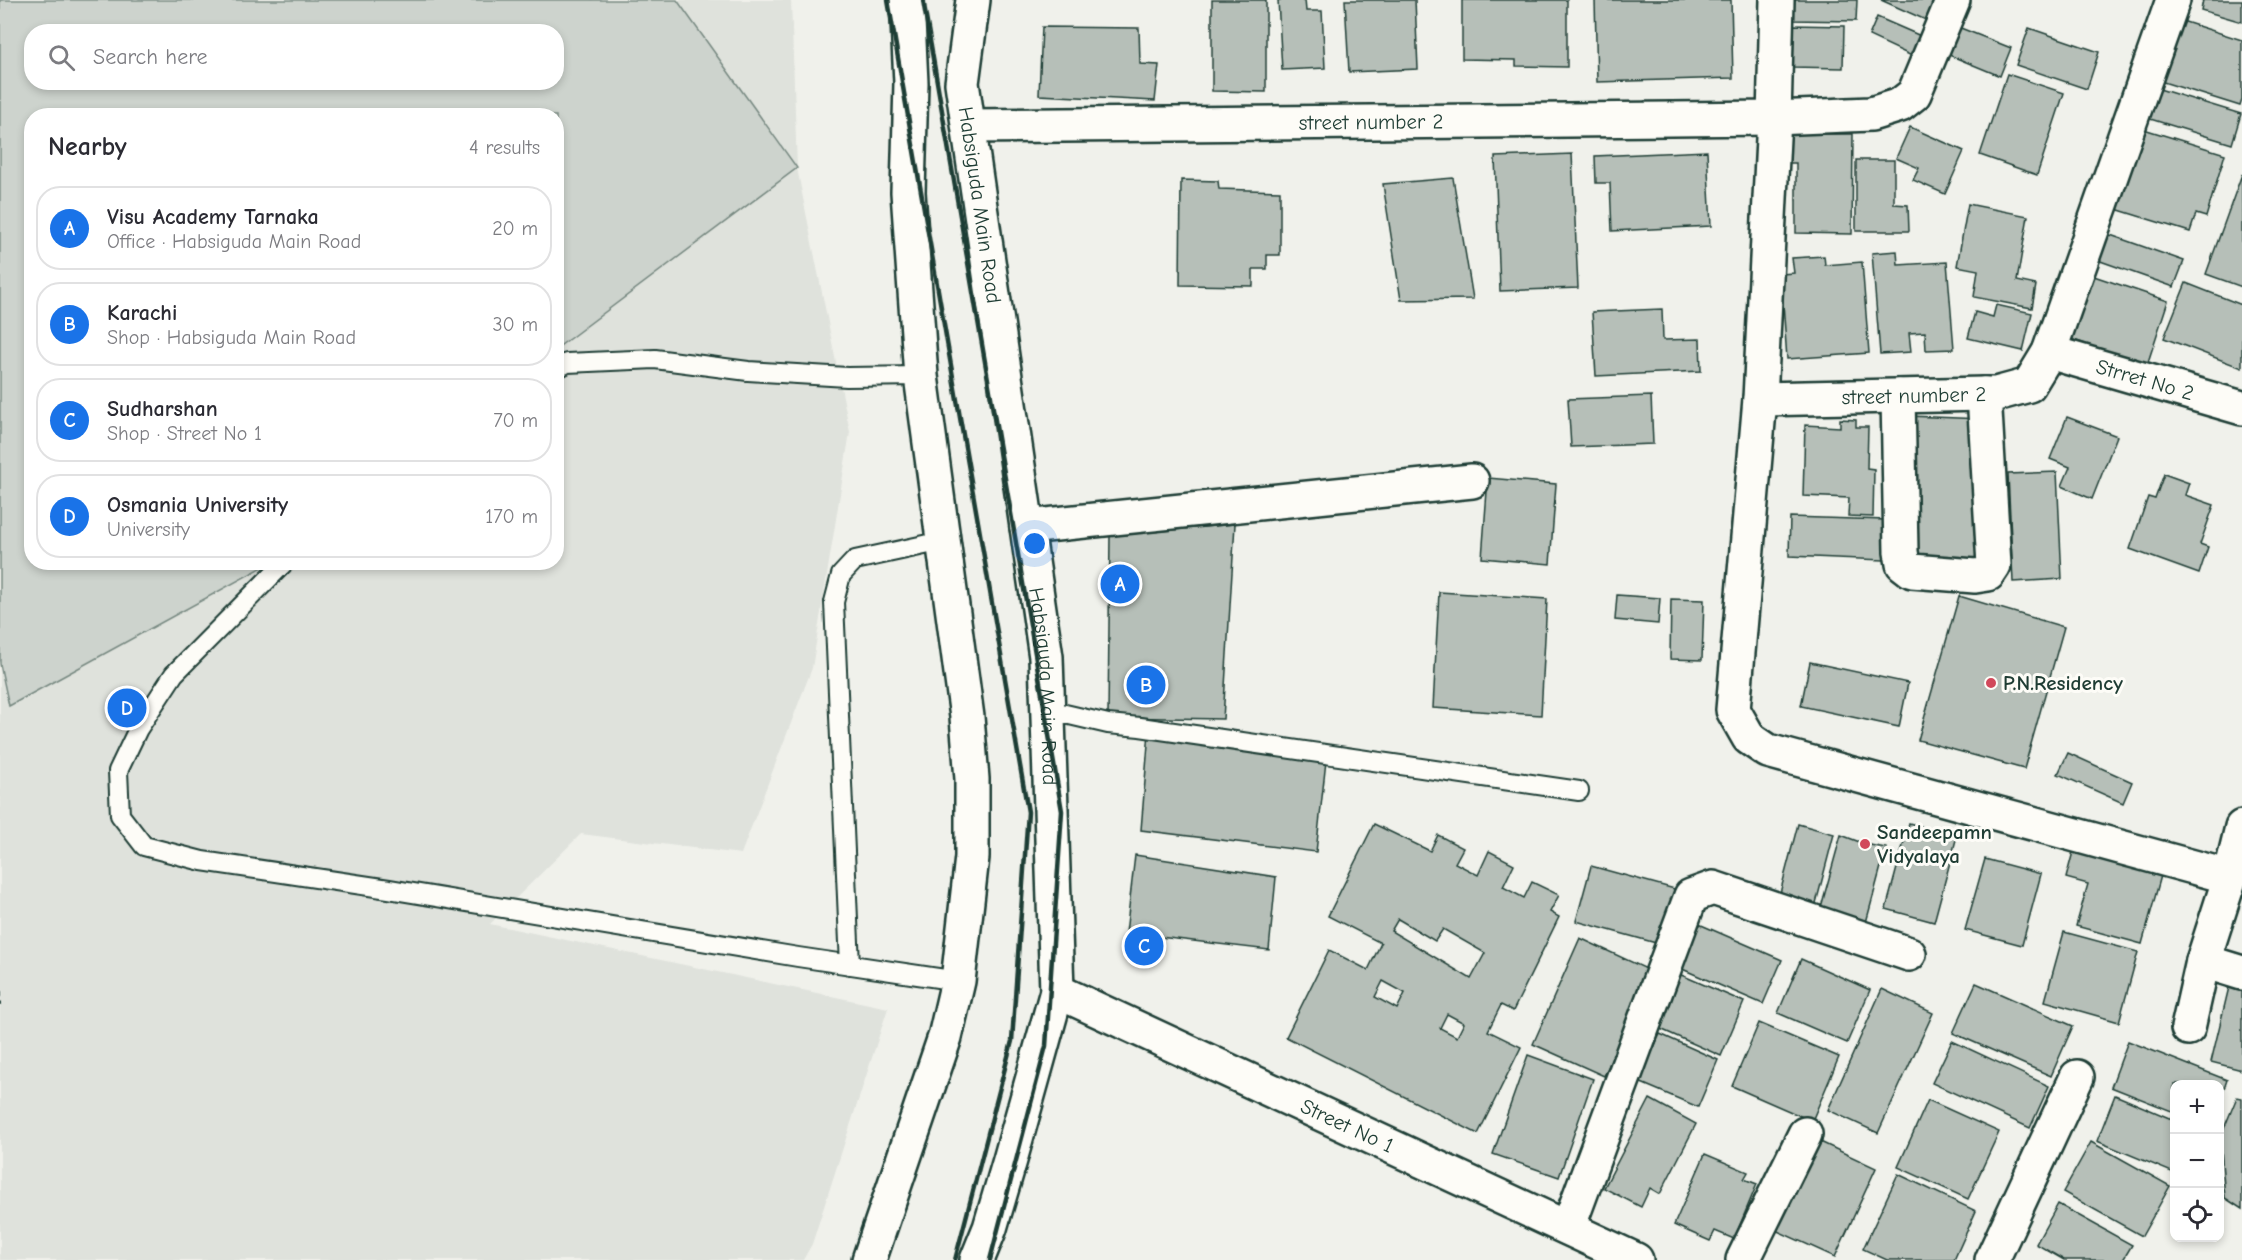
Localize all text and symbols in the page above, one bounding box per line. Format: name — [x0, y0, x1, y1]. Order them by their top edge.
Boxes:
search box — [24, 24, 564, 90]
icon: search — [45, 41, 78, 74]
text: Search here — [93, 44, 208, 70]
street label: Habsiguda Main Road — [954, 105, 1006, 305]
street label: street number 2 — [1299, 109, 1443, 135]
text: Nearby — [48, 132, 127, 162]
text: 4 results — [469, 136, 540, 159]
text: Visu Academy Tarnaka — [107, 204, 319, 230]
text: A — [64, 217, 75, 240]
text: 20 m — [492, 217, 538, 240]
text: Office · Habsiguda Main Road — [107, 230, 361, 253]
text: Karachi — [107, 300, 177, 326]
text: B — [63, 313, 76, 336]
text: 30 m — [492, 313, 538, 336]
text: Shop · Habsiguda Main Road — [107, 326, 356, 349]
street label: Strret No 2 — [2093, 354, 2197, 405]
street label: street number 2 — [1841, 382, 1987, 409]
text: Sudharshan — [107, 396, 218, 422]
text: C — [63, 409, 76, 432]
text: 70 m — [493, 409, 538, 432]
text: Shop · Street No 1 — [107, 422, 262, 445]
text: Osmania University — [107, 492, 288, 518]
text: D — [63, 505, 76, 528]
text: 170 m — [485, 505, 538, 528]
text: University — [107, 518, 190, 541]
your location — [1020, 529, 1049, 558]
pin: A — [1100, 562, 1140, 606]
street label: Habsiguda Main Road — [1024, 586, 1062, 786]
pin: B — [1126, 662, 1166, 708]
place label: P.N.Residency — [2003, 671, 2123, 695]
marker: P.N.Residency — [1984, 676, 1998, 690]
pin: D — [108, 686, 146, 730]
place label: Sandeepamn Vidyalaya — [1877, 820, 1992, 868]
marker: Sandeepamn Vidyalaya — [1858, 837, 1872, 851]
pin: C — [1124, 924, 1164, 968]
map controls — [2170, 1080, 2224, 1242]
button: + — [2170, 1080, 2224, 1134]
street label: Street No 1 — [1297, 1094, 1398, 1158]
button: − — [2170, 1134, 2224, 1188]
button: locate — [2170, 1188, 2224, 1242]

